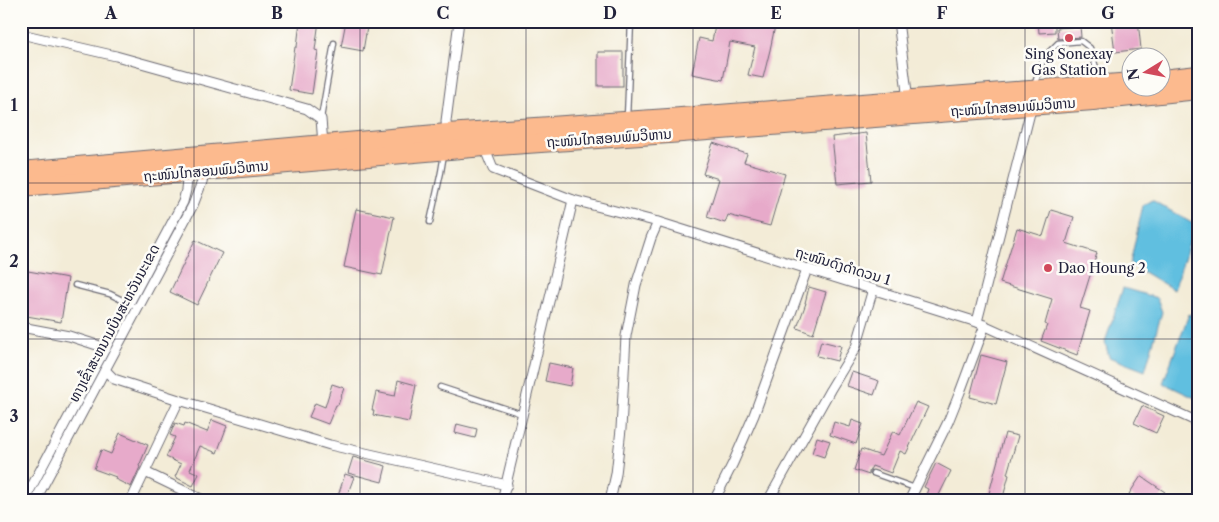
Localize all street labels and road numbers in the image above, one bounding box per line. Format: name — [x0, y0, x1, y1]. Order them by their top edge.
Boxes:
street label: ຖະໜົນໄກສອນພົມວິຫານ — [950, 94, 1076, 120]
street label: ຖະໜົນໄກສອນພົມວິຫານ — [546, 125, 672, 151]
street label: ຖະໜົນໄກສອນພົມວິຫານ — [143, 157, 269, 185]
street label: ທາງເຂົ້າສະຫນາມບິນສະຫວັນນະເຂດ — [64, 240, 163, 405]
street label: ຖະໜົນດົງດຳດວນ 1 — [793, 243, 893, 289]

